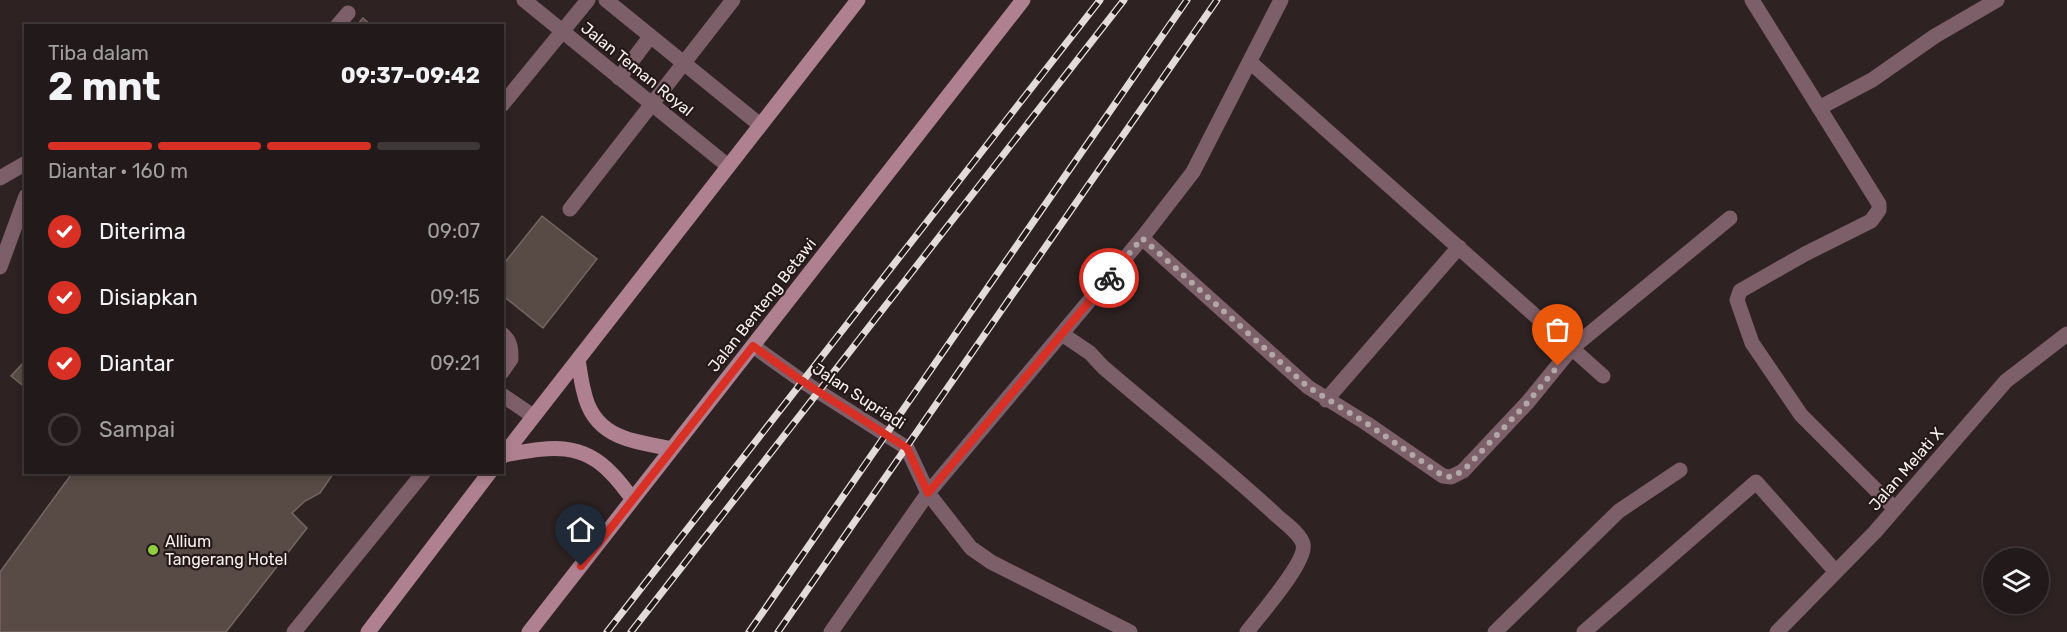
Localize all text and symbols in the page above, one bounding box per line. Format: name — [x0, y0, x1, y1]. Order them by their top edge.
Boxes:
street label: Jalan Teman Royal — [577, 18, 697, 120]
text: Tiba dalam — [48, 41, 149, 65]
text: 09:37–09:42 — [341, 62, 480, 89]
text: 2 mnt — [48, 64, 160, 110]
text: Diantar · 160 m — [48, 159, 188, 183]
icon: check — [48, 215, 81, 248]
text: Diterima — [99, 218, 186, 245]
text: 09:07 — [427, 219, 480, 243]
street label: Jalan Benteng Betawi — [704, 234, 820, 376]
courier — [1079, 248, 1139, 308]
icon: bike — [1093, 262, 1126, 295]
icon: check — [48, 281, 81, 314]
text: Disiapkan — [99, 284, 198, 311]
text: 09:15 — [430, 285, 480, 309]
pin — [1532, 304, 1583, 366]
icon: bag — [1541, 313, 1574, 346]
icon: check — [48, 347, 81, 380]
text: Diantar — [99, 350, 174, 377]
text: 09:21 — [430, 351, 480, 375]
street label: Jalan Supriadi — [809, 359, 909, 433]
text: Sampai — [99, 416, 175, 443]
street label: Jalan Melati X — [1865, 424, 1947, 514]
pin — [555, 504, 606, 566]
icon: home — [564, 513, 597, 546]
place label: Allium Tangerang Hotel — [165, 532, 287, 569]
marker: Allium Tangerang Hotel — [146, 543, 160, 557]
map controls — [1983, 548, 2049, 614]
button: layers — [1983, 548, 2049, 614]

